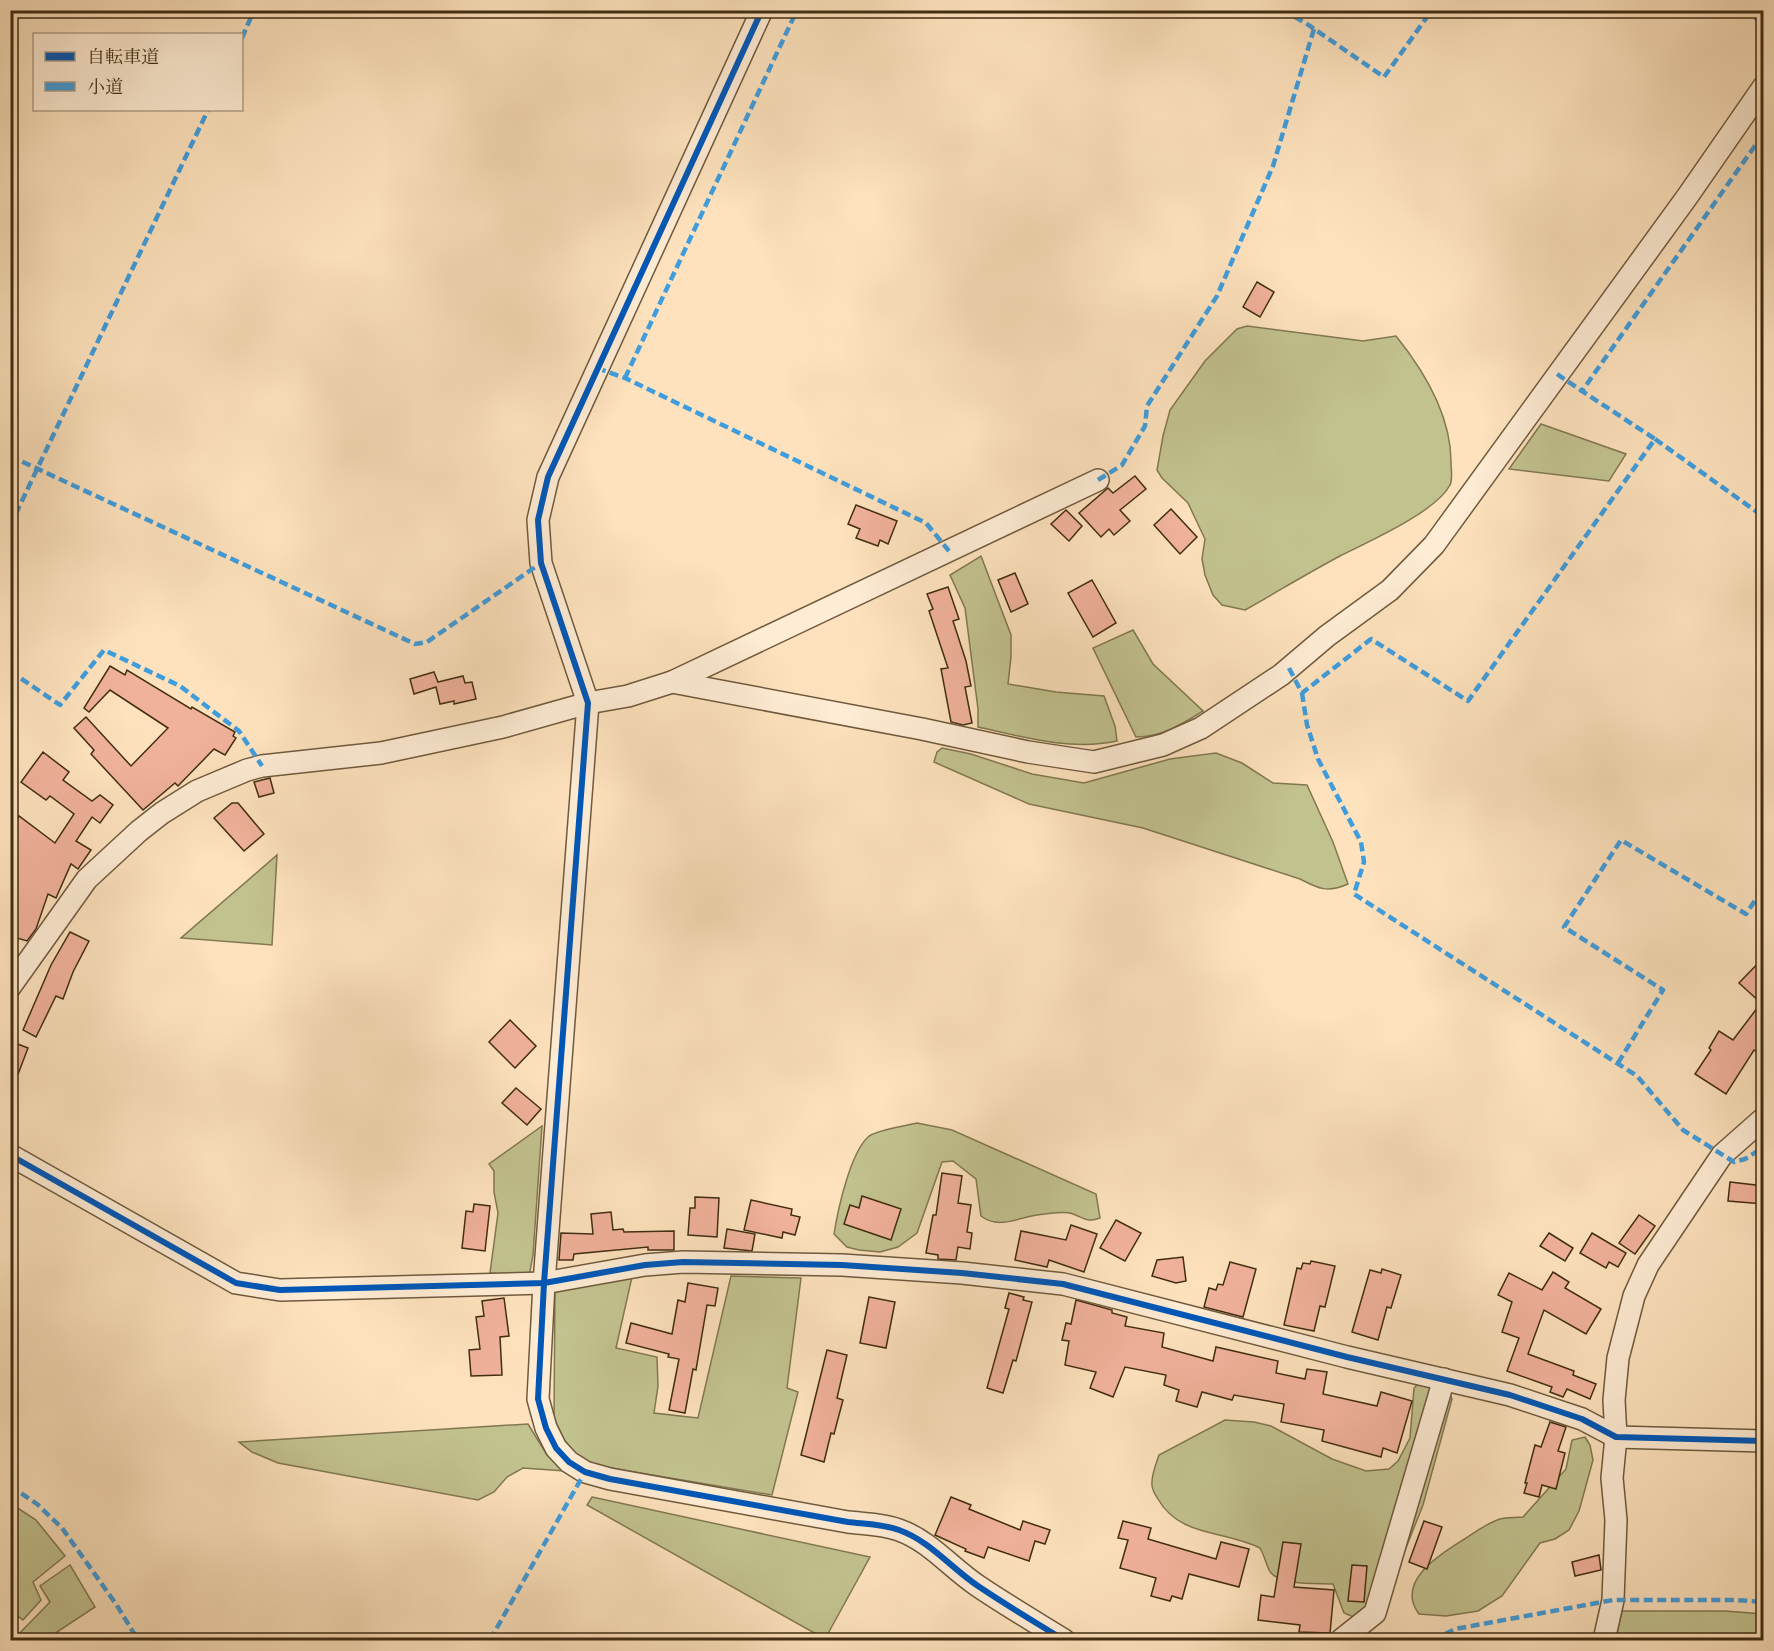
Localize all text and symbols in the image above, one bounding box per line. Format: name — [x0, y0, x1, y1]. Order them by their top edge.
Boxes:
legend — [33, 33, 243, 111]
text: 自転車道 — [87, 45, 159, 68]
text: 小道 — [87, 75, 123, 98]

